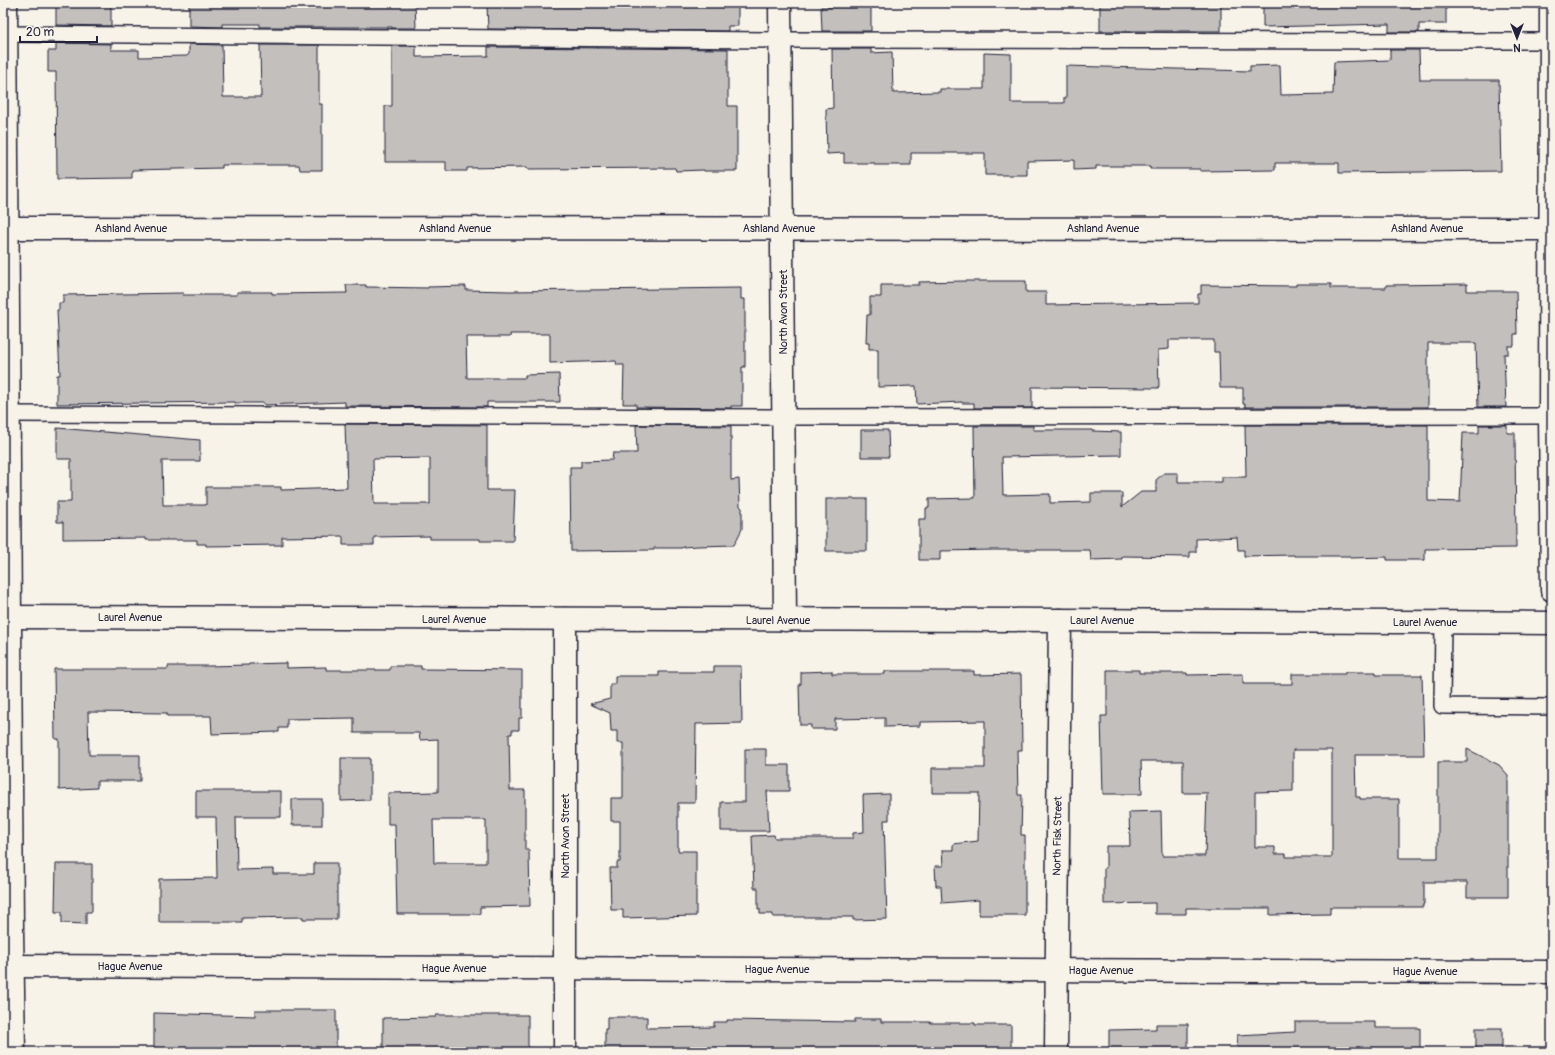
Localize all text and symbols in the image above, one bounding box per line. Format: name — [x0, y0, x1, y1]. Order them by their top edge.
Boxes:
scale bar — [20, 18, 97, 44]
north arrow — [1497, 18, 1537, 58]
text: 20 m — [26, 25, 55, 40]
text: N — [1513, 41, 1521, 54]
street label: Ashland Avenue — [95, 222, 168, 235]
street label: Ashland Avenue — [419, 222, 492, 235]
street label: Ashland Avenue — [743, 222, 816, 235]
street label: Ashland Avenue — [1067, 222, 1140, 235]
street label: Ashland Avenue — [1391, 222, 1464, 235]
street label: North Avon Street — [777, 269, 790, 354]
street label: Laurel Avenue — [98, 611, 163, 624]
street label: Laurel Avenue — [422, 613, 487, 626]
street label: Laurel Avenue — [746, 614, 811, 627]
street label: Laurel Avenue — [1070, 614, 1135, 627]
street label: Laurel Avenue — [1393, 616, 1458, 629]
street label: North Avon Street — [559, 793, 572, 878]
street label: North Fisk Street — [1050, 796, 1065, 876]
street label: Hague Avenue — [98, 960, 163, 973]
street label: Hague Avenue — [422, 962, 487, 975]
street label: Hague Avenue — [745, 963, 810, 976]
street label: Hague Avenue — [1069, 964, 1134, 977]
street label: Hague Avenue — [1393, 965, 1458, 978]

